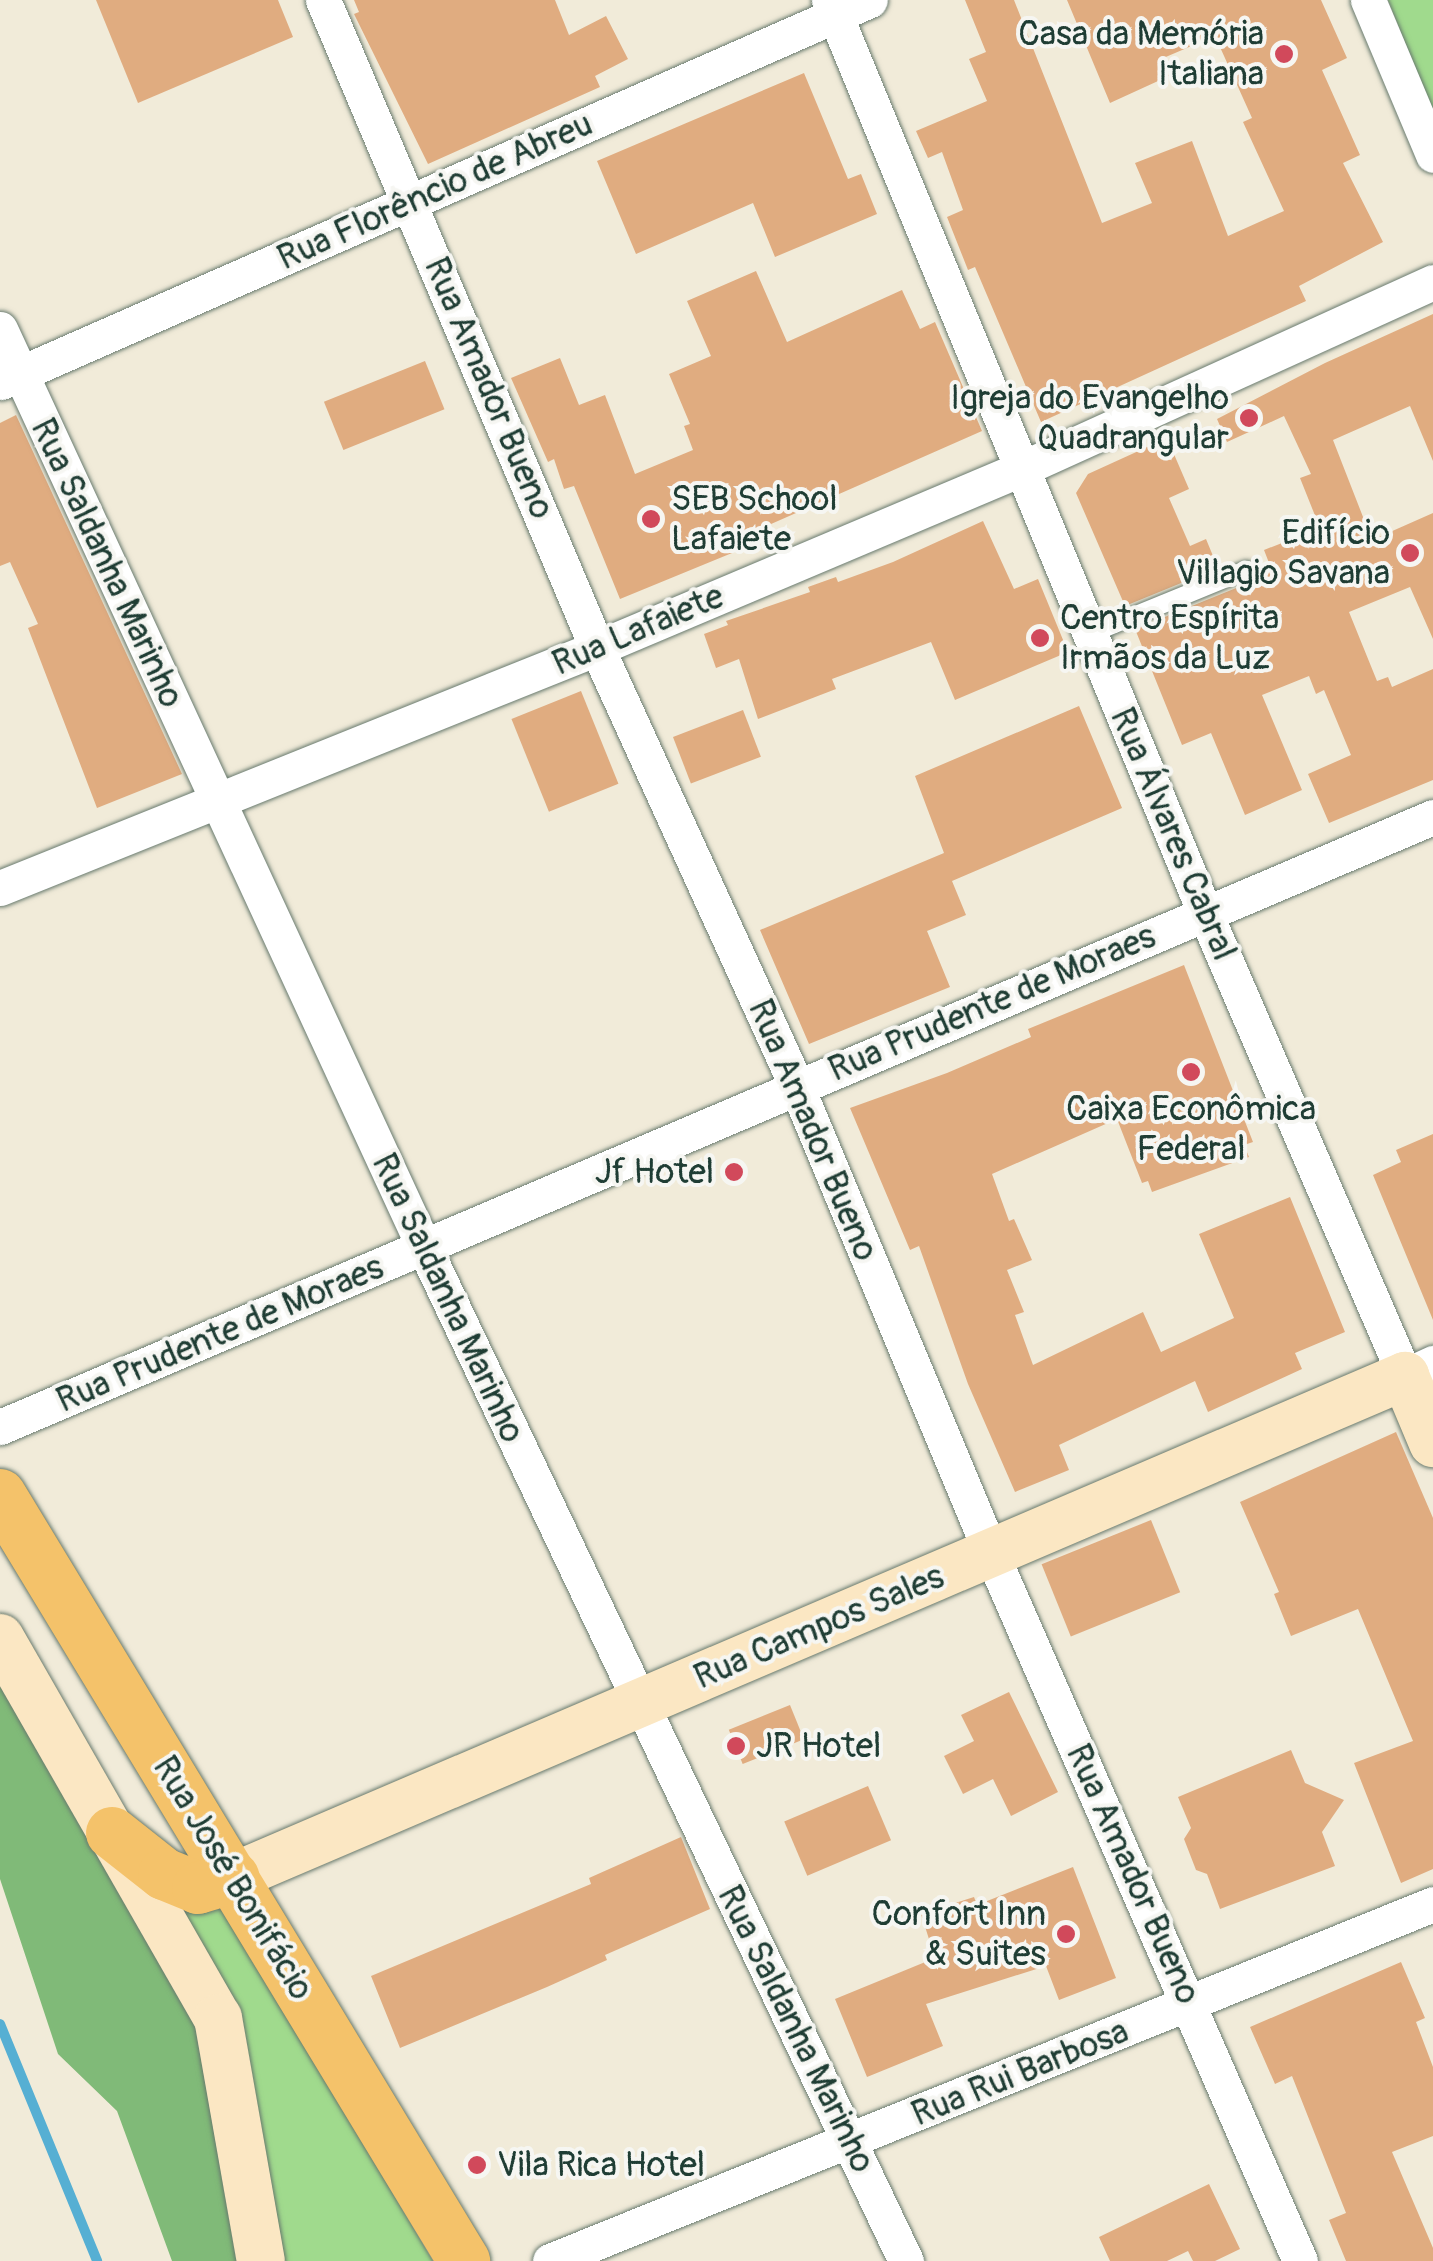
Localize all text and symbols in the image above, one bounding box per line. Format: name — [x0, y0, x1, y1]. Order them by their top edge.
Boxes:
place label: Casa da Memória Italiana — [1018, 13, 1264, 95]
marker: Casa da Memória Italiana — [1273, 43, 1295, 65]
street label: Rua Florêncio de Abreu — [271, 103, 599, 279]
street label: Rua Amador Bueno — [415, 251, 563, 525]
place label: Igreja do Evangelho Quadrangular — [950, 377, 1229, 459]
marker: Igreja do Evangelho Quadrangular — [1238, 407, 1260, 429]
street label: Rua Saldanha Marinho — [22, 412, 192, 714]
place label: SEB School Lafaiete — [671, 478, 838, 560]
marker: SEB School Lafaiete — [640, 508, 662, 530]
place label: Edifício Villagio Savana — [1176, 512, 1390, 594]
marker: Edifício Villagio Savana — [1399, 542, 1421, 564]
street label: Rua Lafaiete — [546, 575, 730, 685]
place label: Centro Espírita Irmãos da Luz — [1060, 597, 1279, 679]
marker: Centro Espírita Irmãos da Luz — [1029, 627, 1051, 649]
street label: Rua Álvares Cabral — [1101, 701, 1245, 967]
street label: Rua Prudente de Moraes — [822, 915, 1162, 1091]
street label: Rua Amador Bueno — [739, 993, 887, 1267]
marker: Caixa Econômica Federal — [1180, 1061, 1202, 1083]
place label: Caixa Econômica Federal — [1066, 1088, 1316, 1170]
street label: Rua Saldanha Marinho — [363, 1147, 533, 1449]
place label: Jf Hotel — [595, 1151, 714, 1193]
marker: Jf Hotel — [723, 1161, 745, 1183]
street label: Rua Prudente de Moraes — [50, 1246, 390, 1422]
street label: Rua Campos Sales — [688, 1555, 950, 1699]
place label: JR Hotel — [756, 1725, 881, 1767]
marker: JR Hotel — [725, 1735, 747, 1757]
street label: Rua Amador Bueno — [1057, 1738, 1209, 2010]
street label: Rua José Bonifácio — [144, 1749, 322, 2007]
street label: Rua Saldanha Marinho — [708, 1879, 884, 2179]
place label: Confort Inn & Suites — [872, 1893, 1046, 1975]
marker: Confort Inn & Suites — [1055, 1923, 1077, 1945]
street label: Rua Rui Barbosa — [906, 2010, 1134, 2136]
place label: Vila Rica Hotel — [497, 2144, 705, 2186]
marker: Vila Rica Hotel — [466, 2154, 488, 2176]

